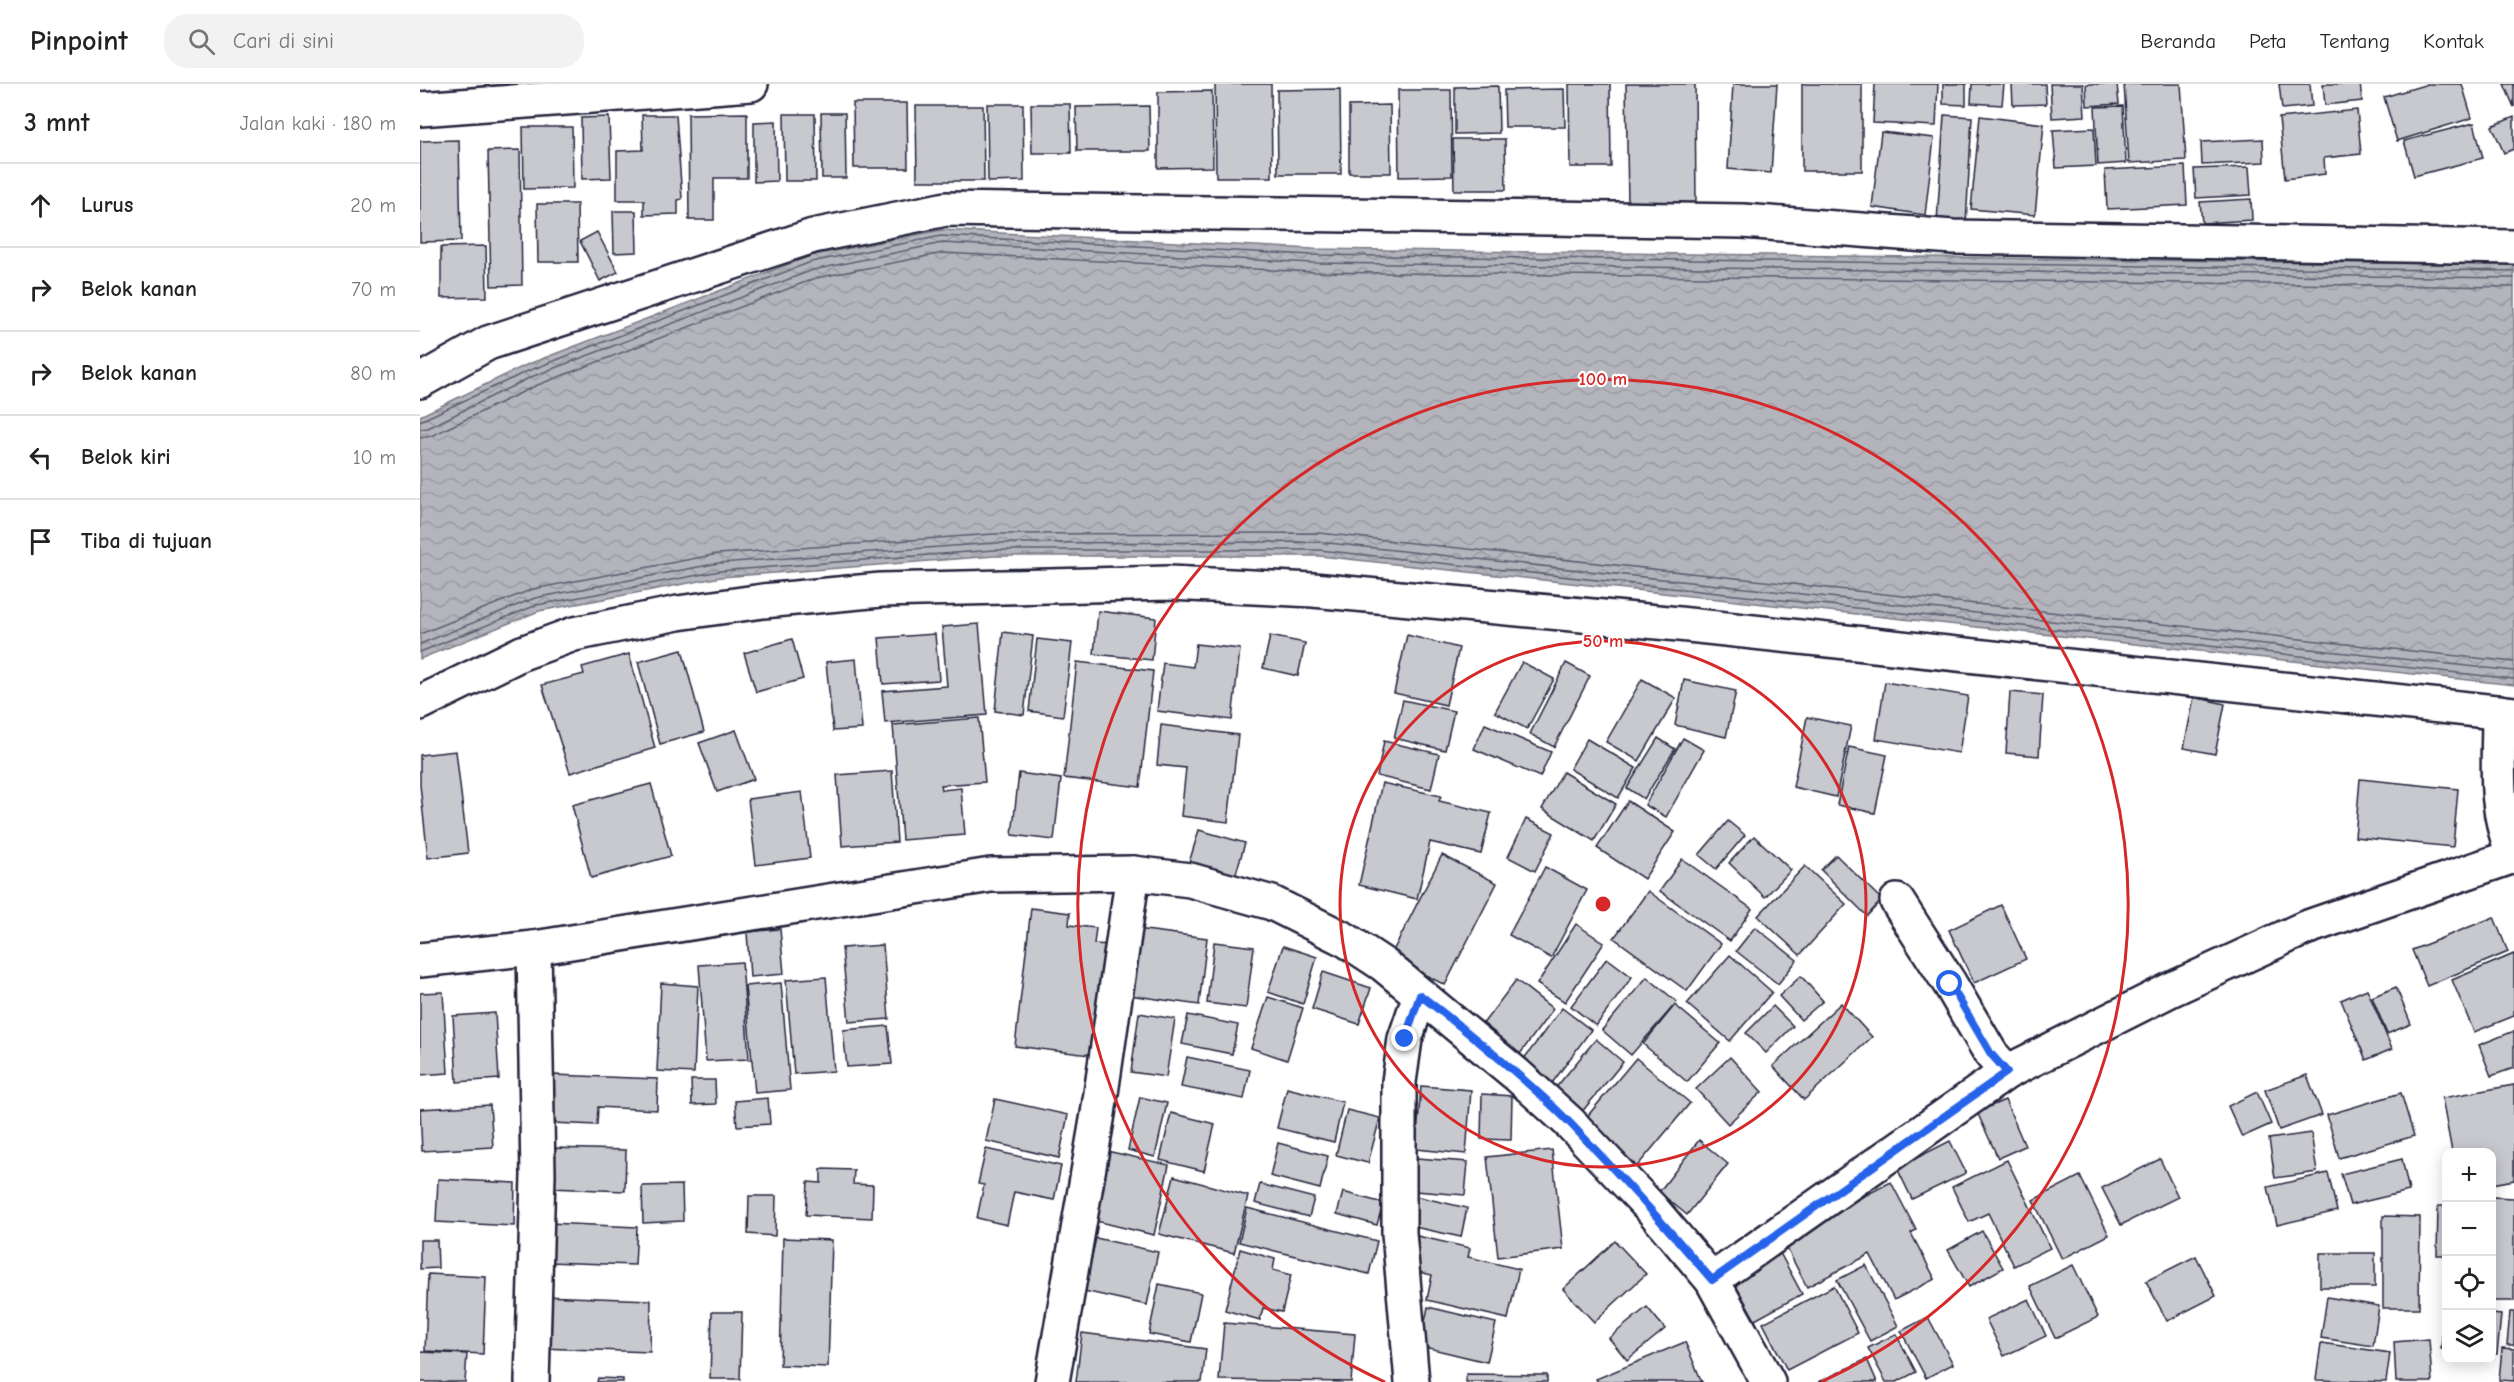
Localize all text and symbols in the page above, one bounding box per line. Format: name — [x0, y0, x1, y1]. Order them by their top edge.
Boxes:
search box — [164, 14, 584, 68]
text: Pinpoint — [30, 25, 128, 57]
icon: search — [185, 25, 218, 58]
text: Cari di sini — [233, 28, 334, 54]
text: Beranda — [2140, 29, 2216, 53]
text: Peta — [2249, 29, 2287, 53]
text: Tentang — [2320, 29, 2390, 53]
text: Kontak — [2423, 29, 2484, 53]
text: 3 mnt — [24, 108, 89, 138]
text: Jalan kaki · 180 m — [240, 112, 396, 135]
icon: ahead — [24, 189, 57, 222]
text: Lurus — [81, 192, 133, 218]
text: 20 m — [350, 194, 396, 217]
icon: right — [24, 273, 57, 306]
text: Belok kanan — [81, 276, 197, 302]
text: 70 m — [351, 278, 396, 301]
icon: right — [24, 357, 57, 390]
text: Belok kanan — [81, 360, 197, 386]
text: 80 m — [350, 362, 396, 385]
text: 100 m — [1579, 369, 1627, 390]
icon: left — [24, 441, 57, 474]
text: Belok kiri — [81, 444, 171, 470]
text: 10 m — [353, 446, 396, 469]
icon: arrive — [24, 525, 57, 558]
text: Tiba di tujuan — [81, 528, 212, 554]
text: 50 m — [1583, 631, 1623, 652]
centre of rings — [1593, 894, 1613, 914]
route start — [1936, 970, 1962, 996]
route end — [1391, 1025, 1417, 1051]
map controls — [2442, 1148, 2496, 1364]
button: + — [2442, 1148, 2496, 1202]
button: − — [2442, 1202, 2496, 1256]
button: locate — [2442, 1256, 2496, 1310]
button: layers — [2442, 1310, 2496, 1364]

